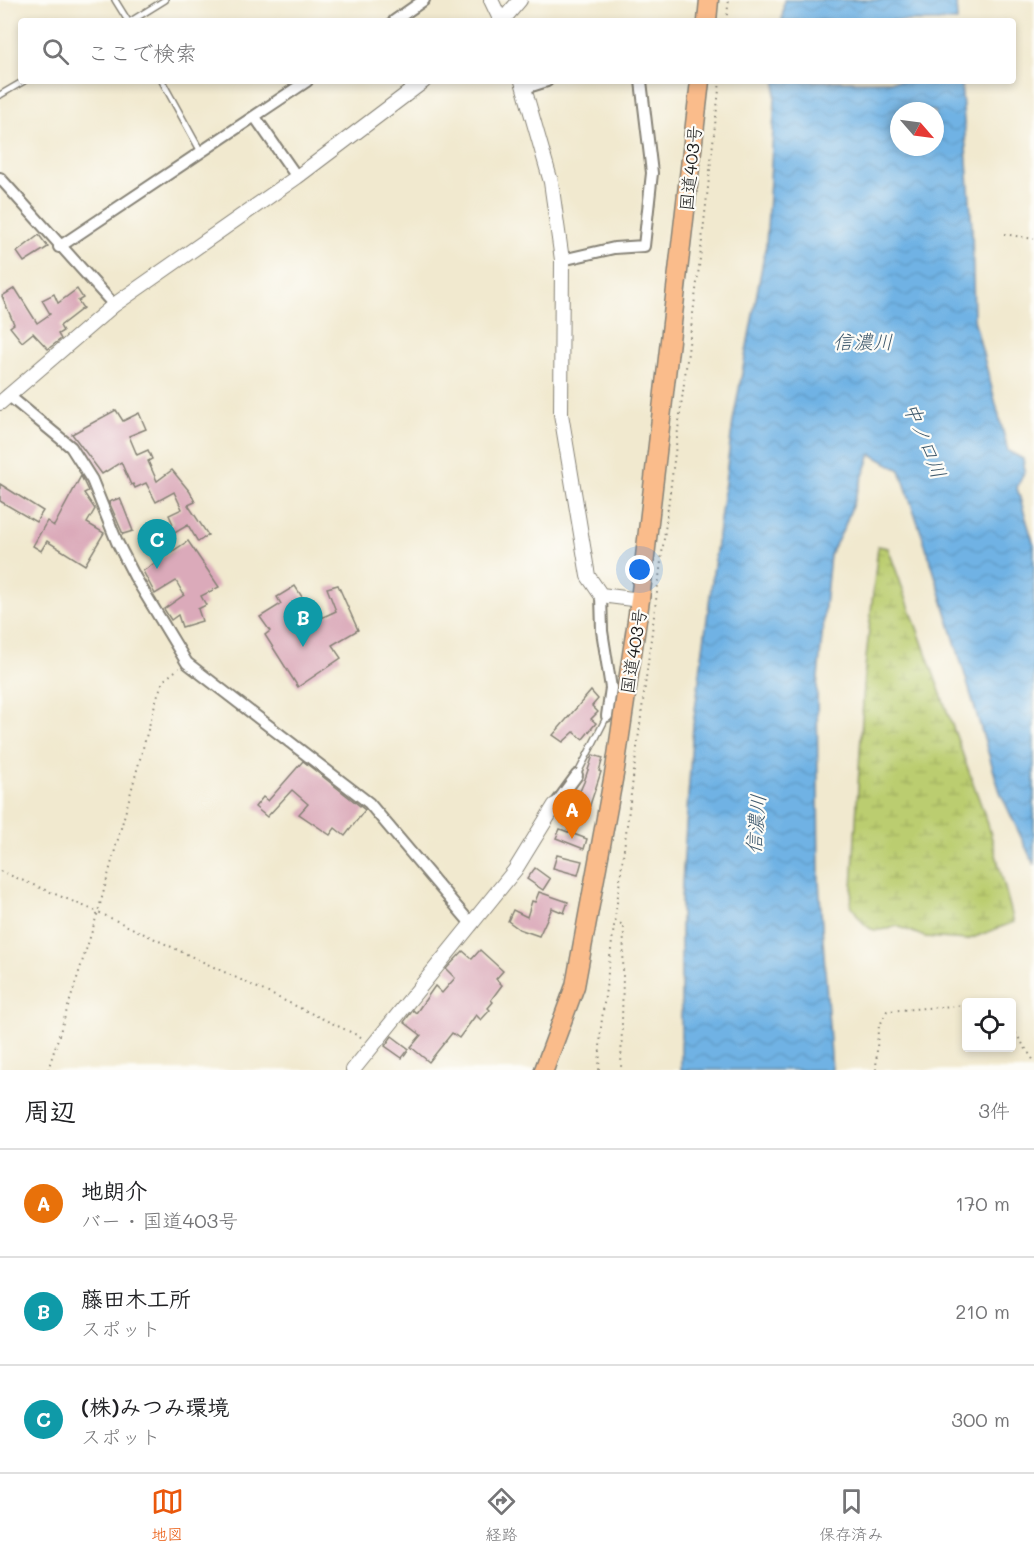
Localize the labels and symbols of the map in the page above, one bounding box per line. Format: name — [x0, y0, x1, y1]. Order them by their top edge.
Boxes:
north arrow — [890, 102, 944, 156]
street label: 国道403号 — [674, 124, 706, 212]
water label: 信濃川 — [833, 328, 893, 354]
water label: 中ノ口川 — [899, 398, 953, 482]
pin: C — [138, 520, 176, 569]
your location — [625, 555, 654, 584]
pin: B — [284, 598, 322, 647]
street label: 国道403号 — [614, 607, 652, 695]
pin: A — [552, 790, 592, 839]
water label: 信濃川 — [739, 793, 771, 855]

